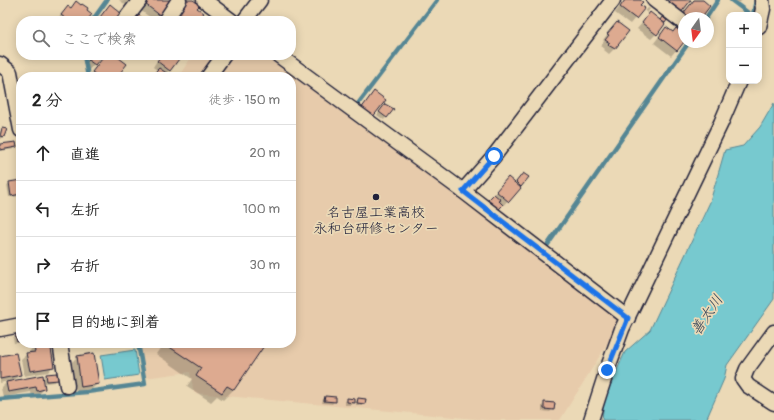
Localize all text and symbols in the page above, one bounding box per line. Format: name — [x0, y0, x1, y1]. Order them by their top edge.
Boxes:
north arrow — [678, 12, 714, 48]
map controls — [726, 12, 762, 84]
button: + — [726, 12, 762, 48]
search box — [16, 16, 296, 60]
icon: search — [30, 27, 52, 49]
text: ここで検索 — [62, 30, 137, 49]
button: − — [726, 48, 762, 84]
text: 2 分 — [32, 90, 62, 111]
text: 徒歩 · 150 m — [209, 92, 280, 108]
icon: ahead — [32, 142, 54, 164]
text: 直進 — [70, 145, 100, 164]
text: 20 m — [249, 145, 280, 161]
route start — [485, 147, 503, 165]
marker: 名古屋工業高校 永和台研修センター — [371, 192, 381, 202]
icon: left — [32, 198, 54, 220]
text: 左折 — [70, 201, 100, 220]
text: 100 m — [243, 201, 280, 217]
place label: 名古屋工業高校 永和台研修センター — [313, 204, 439, 237]
icon: right — [32, 254, 54, 276]
text: 右折 — [70, 257, 100, 276]
text: 30 m — [250, 257, 280, 273]
water label: 善太川 — [687, 291, 727, 339]
icon: arrive — [32, 310, 54, 332]
text: 目的地に到着 — [70, 313, 160, 332]
route end — [598, 361, 616, 379]

